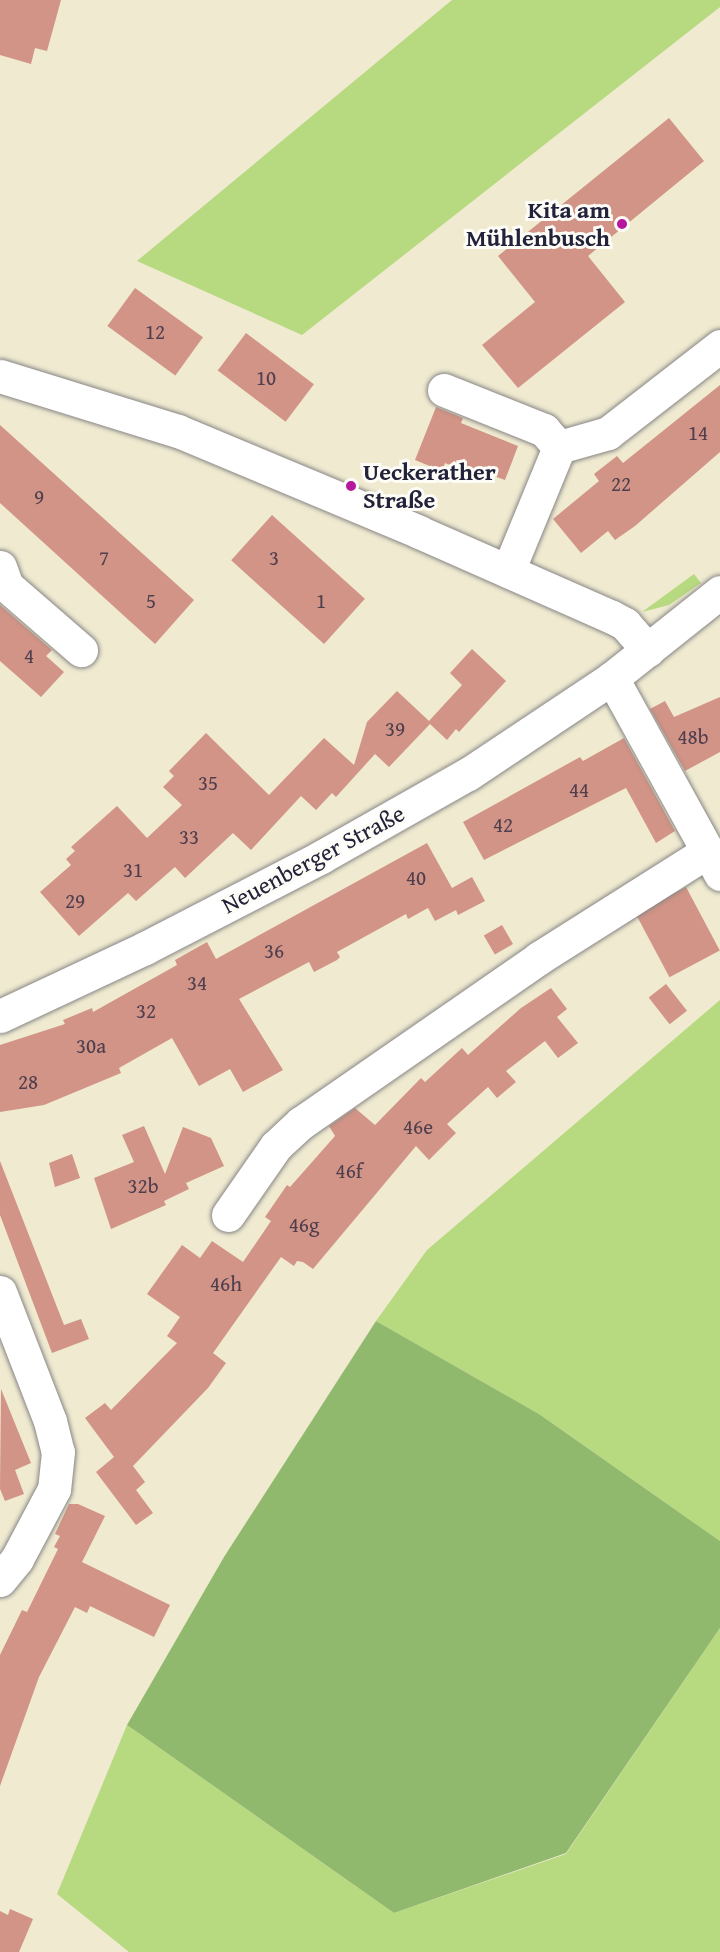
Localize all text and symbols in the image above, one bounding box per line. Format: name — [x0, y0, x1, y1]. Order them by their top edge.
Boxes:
place label: Kita am Mühlenbusch — [466, 196, 610, 252]
marker: Kita am Mühlenbusch — [615, 217, 629, 231]
house number: 12 — [145, 319, 165, 345]
house number: 10 — [256, 365, 276, 391]
house number: 14 — [688, 420, 708, 446]
place label: Ueckerather Straße — [363, 458, 496, 514]
house number: 22 — [611, 471, 631, 497]
marker: Ueckerather Straße — [344, 479, 358, 493]
house number: 9 — [34, 484, 44, 510]
house number: 7 — [99, 545, 109, 571]
house number: 3 — [269, 545, 279, 571]
house number: 5 — [146, 588, 156, 614]
house number: 1 — [316, 588, 326, 614]
house number: 4 — [24, 643, 34, 669]
house number: 39 — [385, 716, 405, 742]
house number: 48b — [677, 724, 709, 750]
house number: 35 — [198, 770, 218, 796]
house number: 44 — [569, 777, 589, 803]
street label: Neuenberger Straße — [217, 799, 409, 919]
house number: 42 — [493, 812, 513, 838]
house number: 33 — [179, 824, 199, 850]
house number: 31 — [123, 857, 143, 883]
house number: 40 — [406, 865, 426, 891]
house number: 29 — [65, 888, 85, 914]
house number: 36 — [264, 938, 284, 964]
house number: 34 — [187, 970, 207, 996]
house number: 32 — [136, 998, 156, 1024]
house number: 30a — [76, 1033, 106, 1059]
house number: 28 — [18, 1069, 38, 1095]
house number: 46e — [403, 1114, 433, 1140]
house number: 46f — [336, 1158, 362, 1184]
house number: 32b — [127, 1173, 159, 1199]
house number: 46g — [289, 1212, 319, 1238]
house number: 46h — [210, 1271, 242, 1297]

